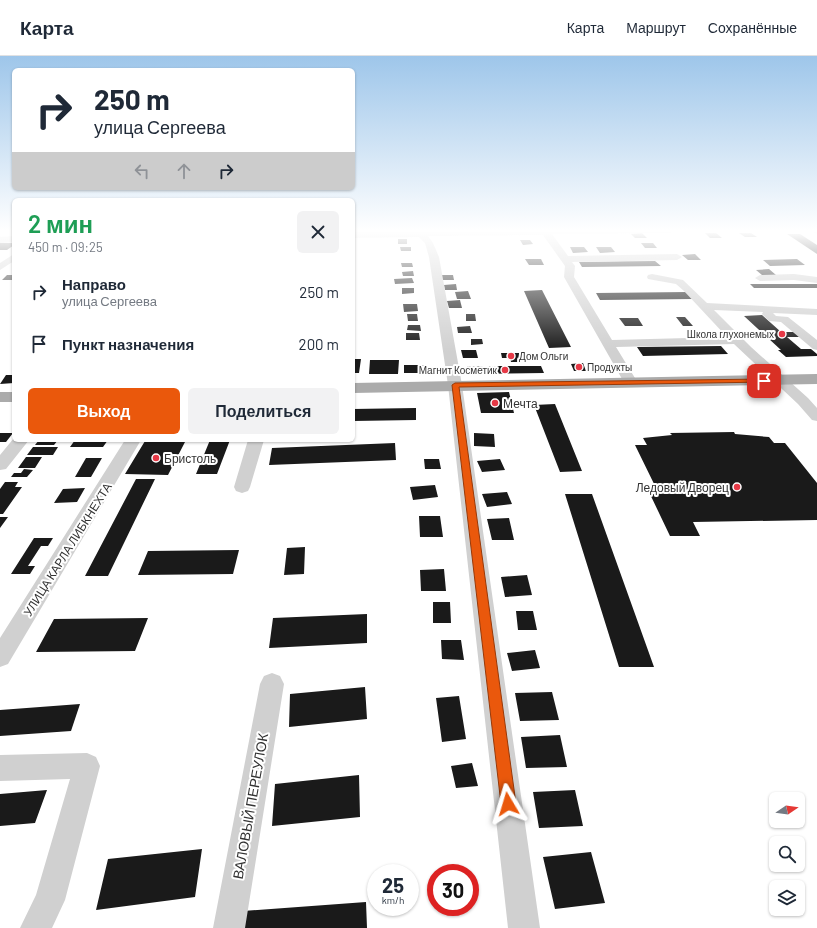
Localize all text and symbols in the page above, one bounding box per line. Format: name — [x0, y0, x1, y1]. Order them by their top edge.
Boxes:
text: Карта — [20, 16, 74, 39]
text: Карта — [567, 19, 604, 36]
text: Маршрут — [626, 19, 686, 36]
text: Сохранённые — [708, 19, 797, 36]
text: 250 m — [94, 82, 170, 116]
icon: right — [28, 84, 80, 136]
text: улица Сергеева — [94, 116, 226, 138]
icon: left — [131, 160, 153, 182]
icon: ahead — [173, 160, 195, 182]
icon: right — [215, 160, 237, 182]
text: 2 мин — [28, 209, 93, 238]
button: close — [297, 211, 339, 253]
text: 450 m · 09:25 — [28, 239, 103, 255]
text: Направо — [62, 275, 126, 293]
icon: right — [28, 281, 50, 303]
text: 250 m — [299, 283, 339, 301]
text: улица Сергеева — [62, 293, 157, 309]
place label: Школа глухонемых — [687, 328, 774, 340]
marker: Школа глухонемых — [777, 329, 787, 339]
icon: arrive — [28, 333, 50, 355]
text: Пункт назначения — [62, 335, 194, 353]
text: 200 m — [299, 335, 339, 353]
place label: Дом Ольги — [519, 350, 568, 362]
marker: Дом Ольги — [506, 351, 516, 361]
place label: Продукты — [587, 361, 632, 373]
marker: Продукты — [574, 362, 584, 372]
place label: Магнит Косметик — [419, 364, 498, 376]
pin — [747, 364, 781, 398]
marker: Магнит Косметик — [500, 365, 510, 375]
icon: arrive — [753, 370, 775, 392]
button: Выход — [28, 388, 180, 434]
button: Поделиться — [188, 388, 339, 434]
place label: Мечта — [503, 396, 538, 410]
marker: Мечта — [490, 398, 500, 408]
place label: Бристоль — [164, 451, 216, 466]
marker: Бристоль — [151, 453, 161, 463]
street label: УЛИЦА КАРЛА ЛИБКНЕХТА — [20, 480, 115, 619]
place label: Ледовый Дворец — [636, 480, 729, 495]
marker: Ледовый Дворец — [732, 482, 742, 492]
street label: ВАЛОВЫЙ ПЕРЕУЛОК — [229, 731, 271, 880]
position arrow — [487, 783, 529, 825]
north arrow — [769, 792, 805, 828]
map controls — [769, 792, 805, 916]
button: search — [769, 836, 805, 872]
speed limit sign: 30 — [427, 864, 479, 916]
text: 25 — [382, 873, 404, 897]
button: layers — [769, 880, 805, 916]
text: km/h — [382, 894, 404, 906]

